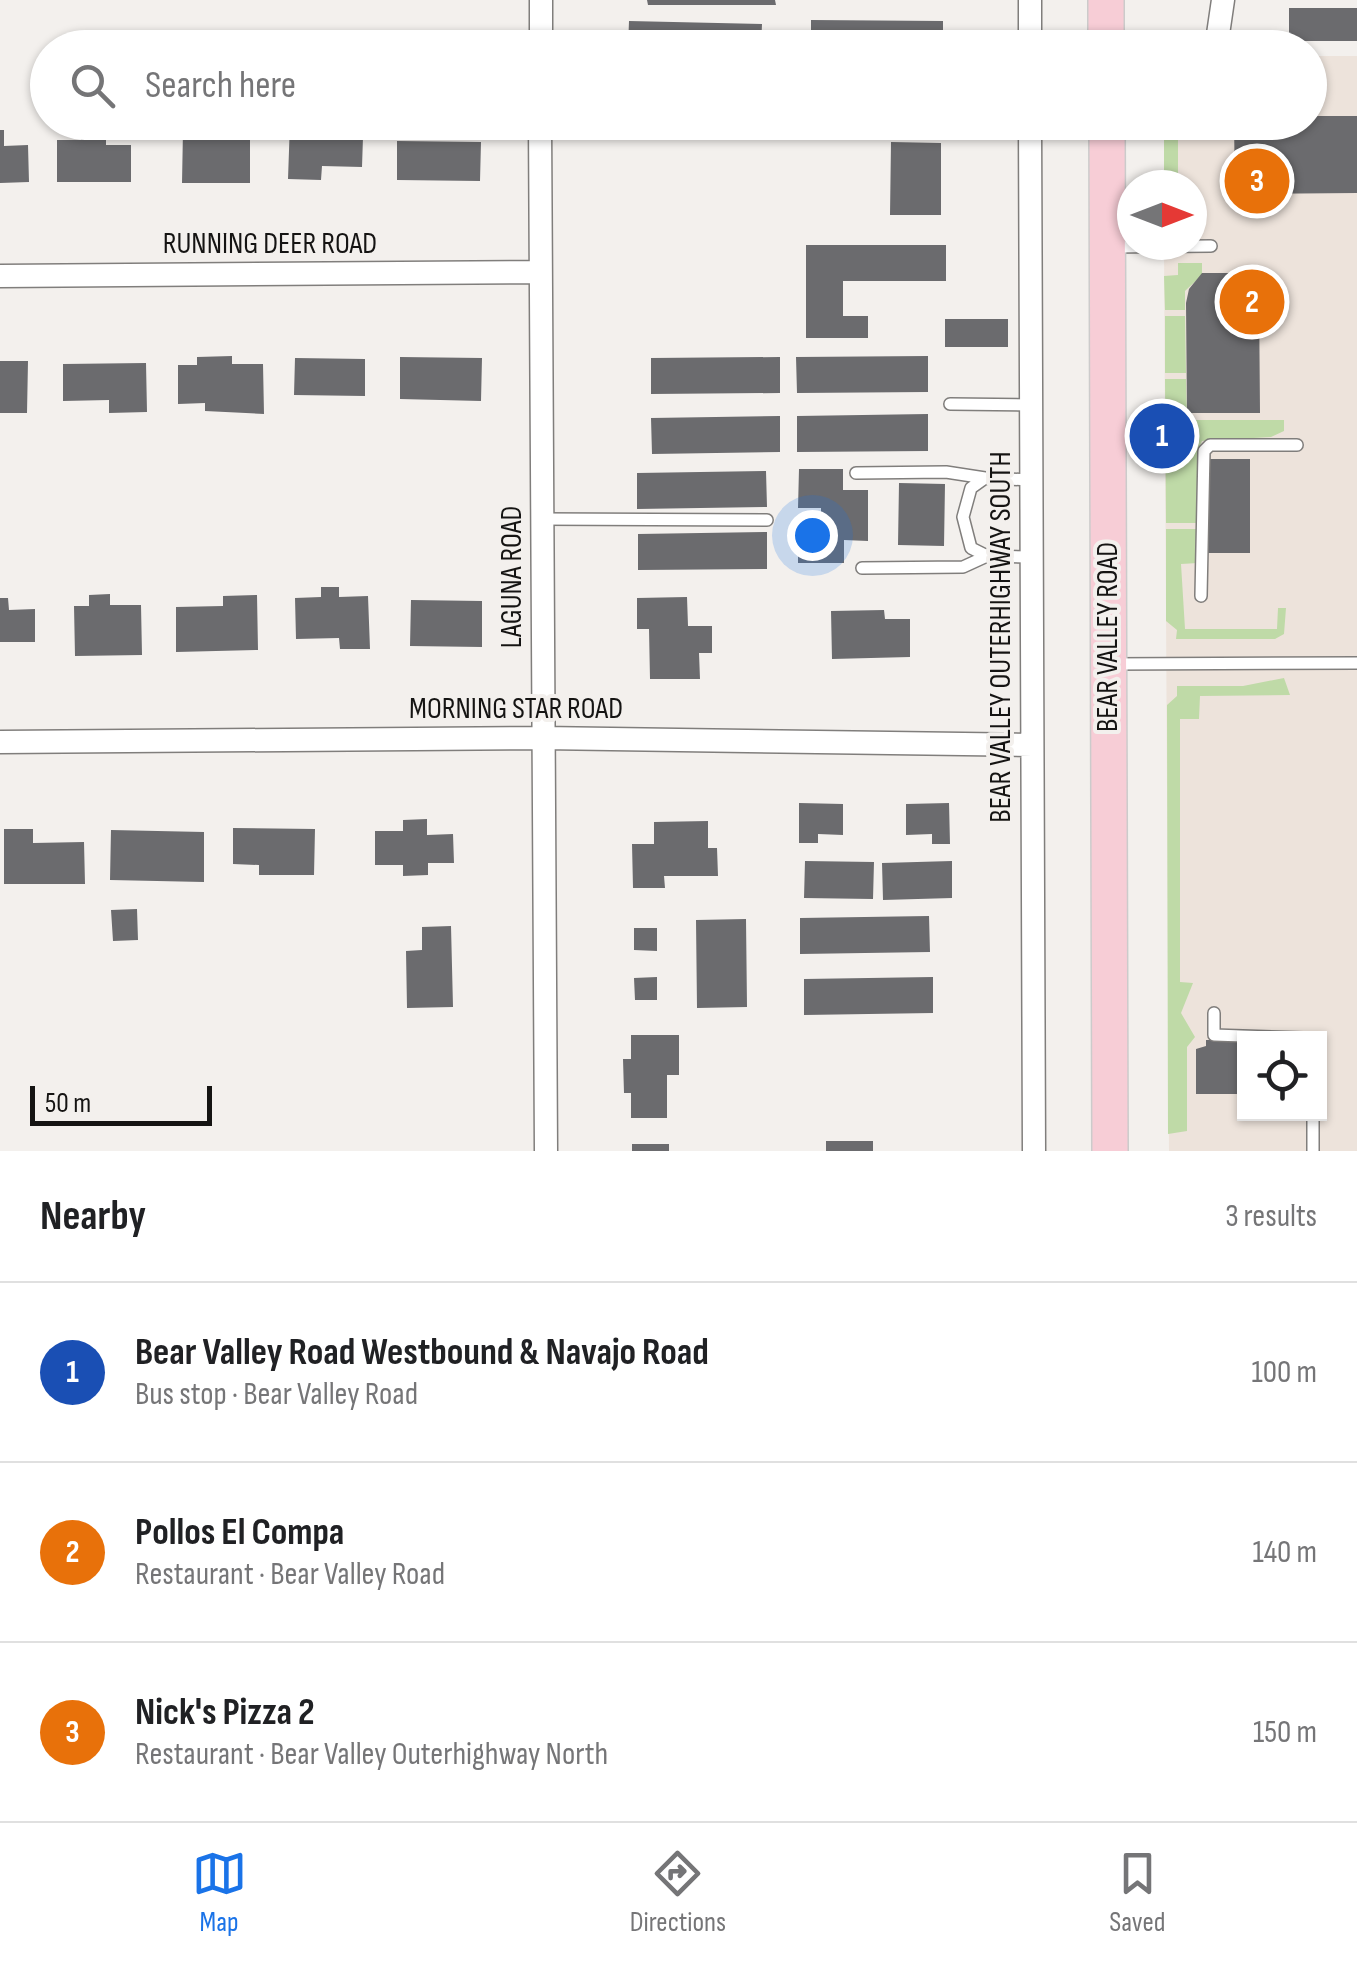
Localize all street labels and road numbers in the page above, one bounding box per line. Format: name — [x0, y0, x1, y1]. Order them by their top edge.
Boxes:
street label: RUNNING DEER ROAD — [163, 226, 377, 262]
street label: BEAR VALLEY OUTERHIGHWAY SOUTH — [983, 451, 1019, 823]
street label: LAGUNA ROAD — [494, 506, 530, 648]
street label: BEAR VALLEY ROAD — [1090, 542, 1126, 732]
street label: MORNING STAR ROAD — [409, 691, 623, 727]

